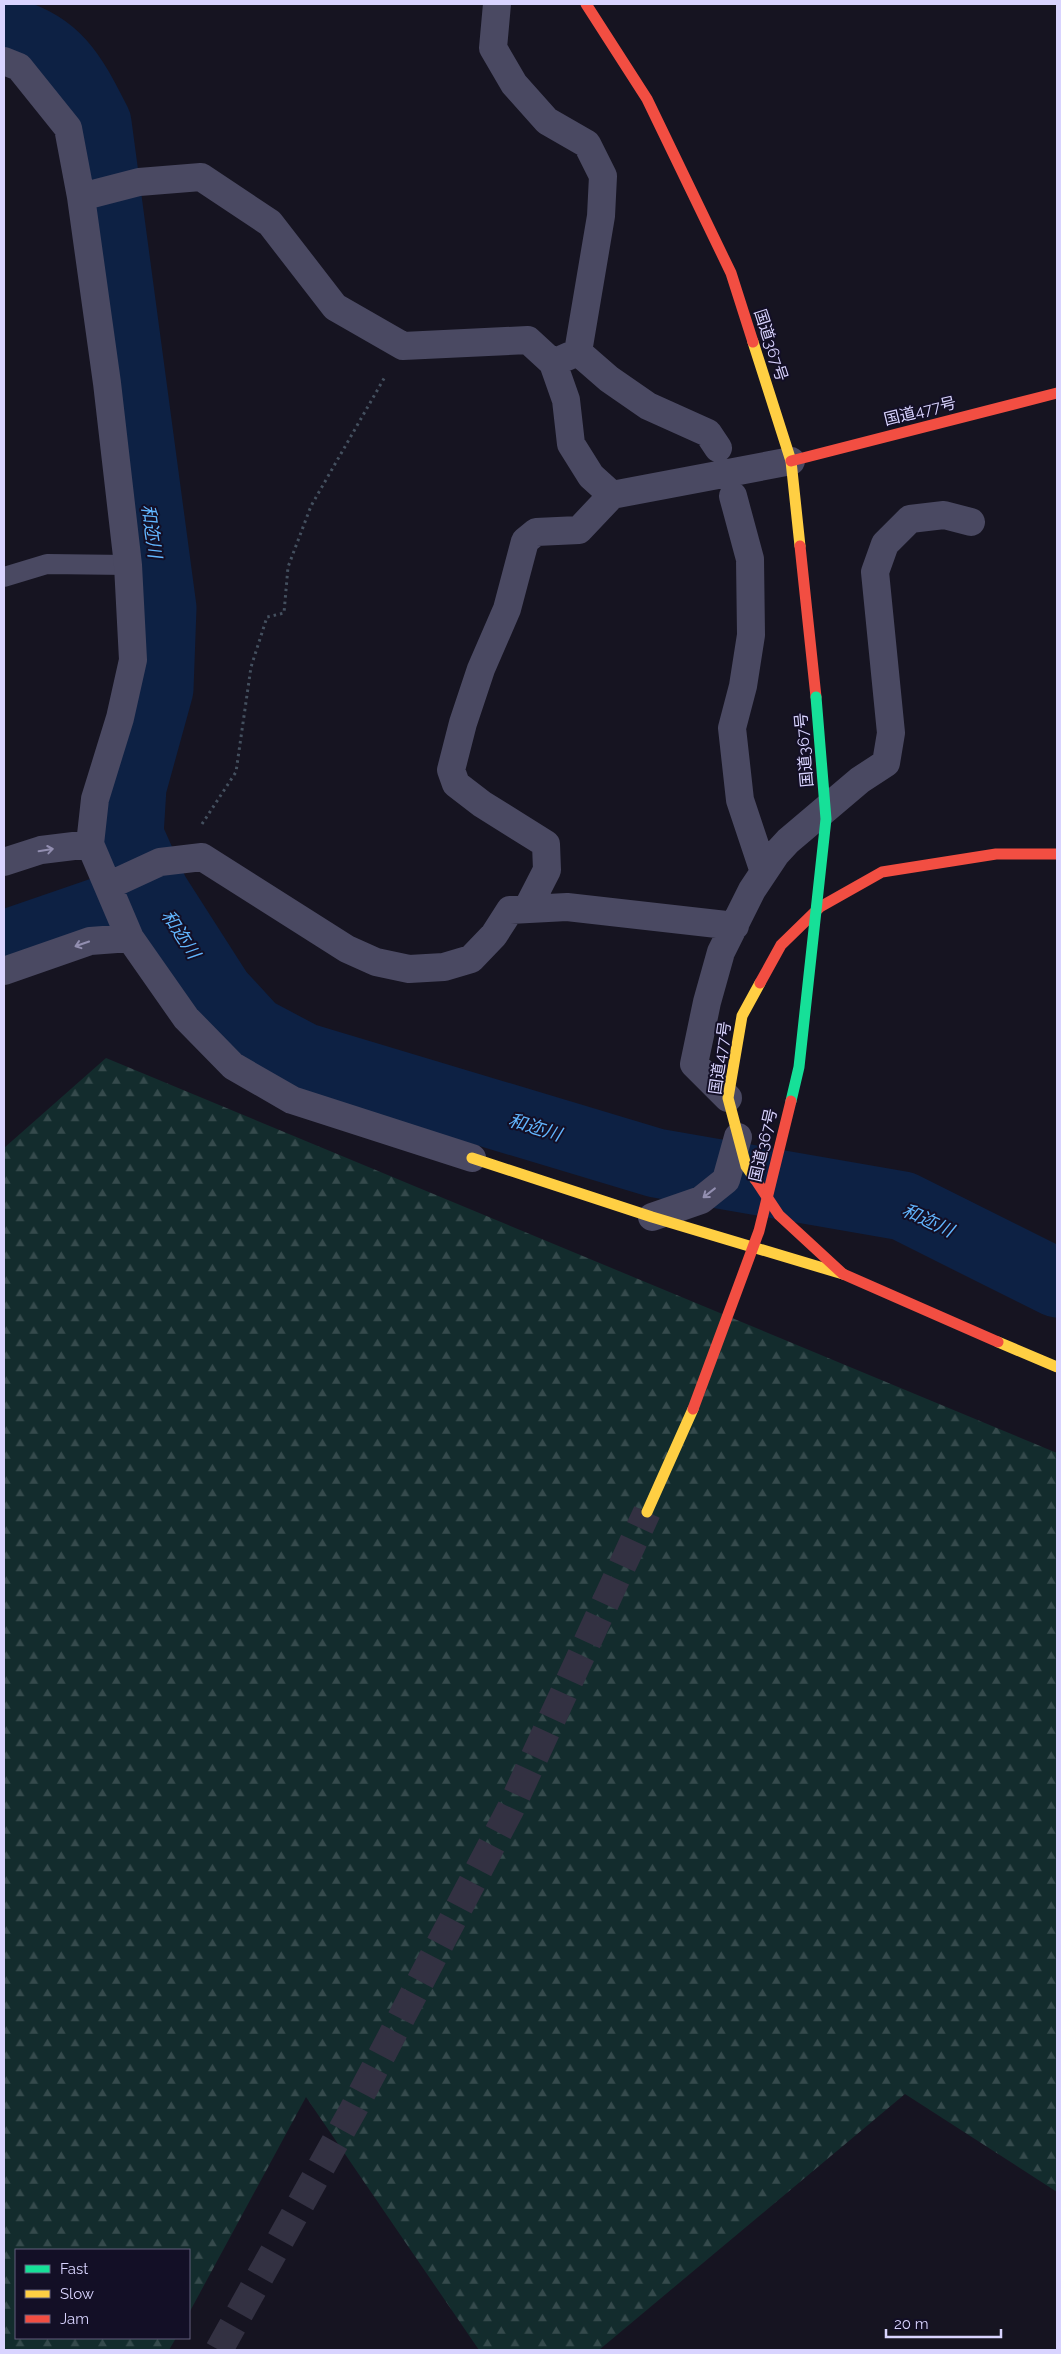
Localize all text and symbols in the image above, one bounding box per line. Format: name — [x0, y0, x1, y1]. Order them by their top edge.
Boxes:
street label: 国道367号 — [750, 307, 792, 383]
street label: 国道477号 — [882, 393, 958, 429]
water label: 和迩川 — [138, 503, 166, 561]
street label: 国道367号 — [791, 712, 817, 788]
one-way arrow — [38, 844, 54, 854]
water label: 和迩川 — [157, 906, 206, 964]
one-way arrow — [74, 940, 90, 950]
street label: 国道477号 — [705, 1020, 735, 1096]
street label: 国道367号 — [745, 1106, 781, 1184]
water label: 和迩川 — [506, 1109, 566, 1146]
one-way arrow — [703, 1188, 716, 1199]
water label: 和迩川 — [899, 1199, 959, 1242]
legend — [15, 2249, 190, 2339]
text: Fast — [60, 2260, 88, 2278]
text: Slow — [60, 2285, 94, 2303]
scale bar — [886, 2306, 1001, 2338]
text: Jam — [60, 2310, 89, 2328]
text: 20 m — [894, 2315, 929, 2333]

